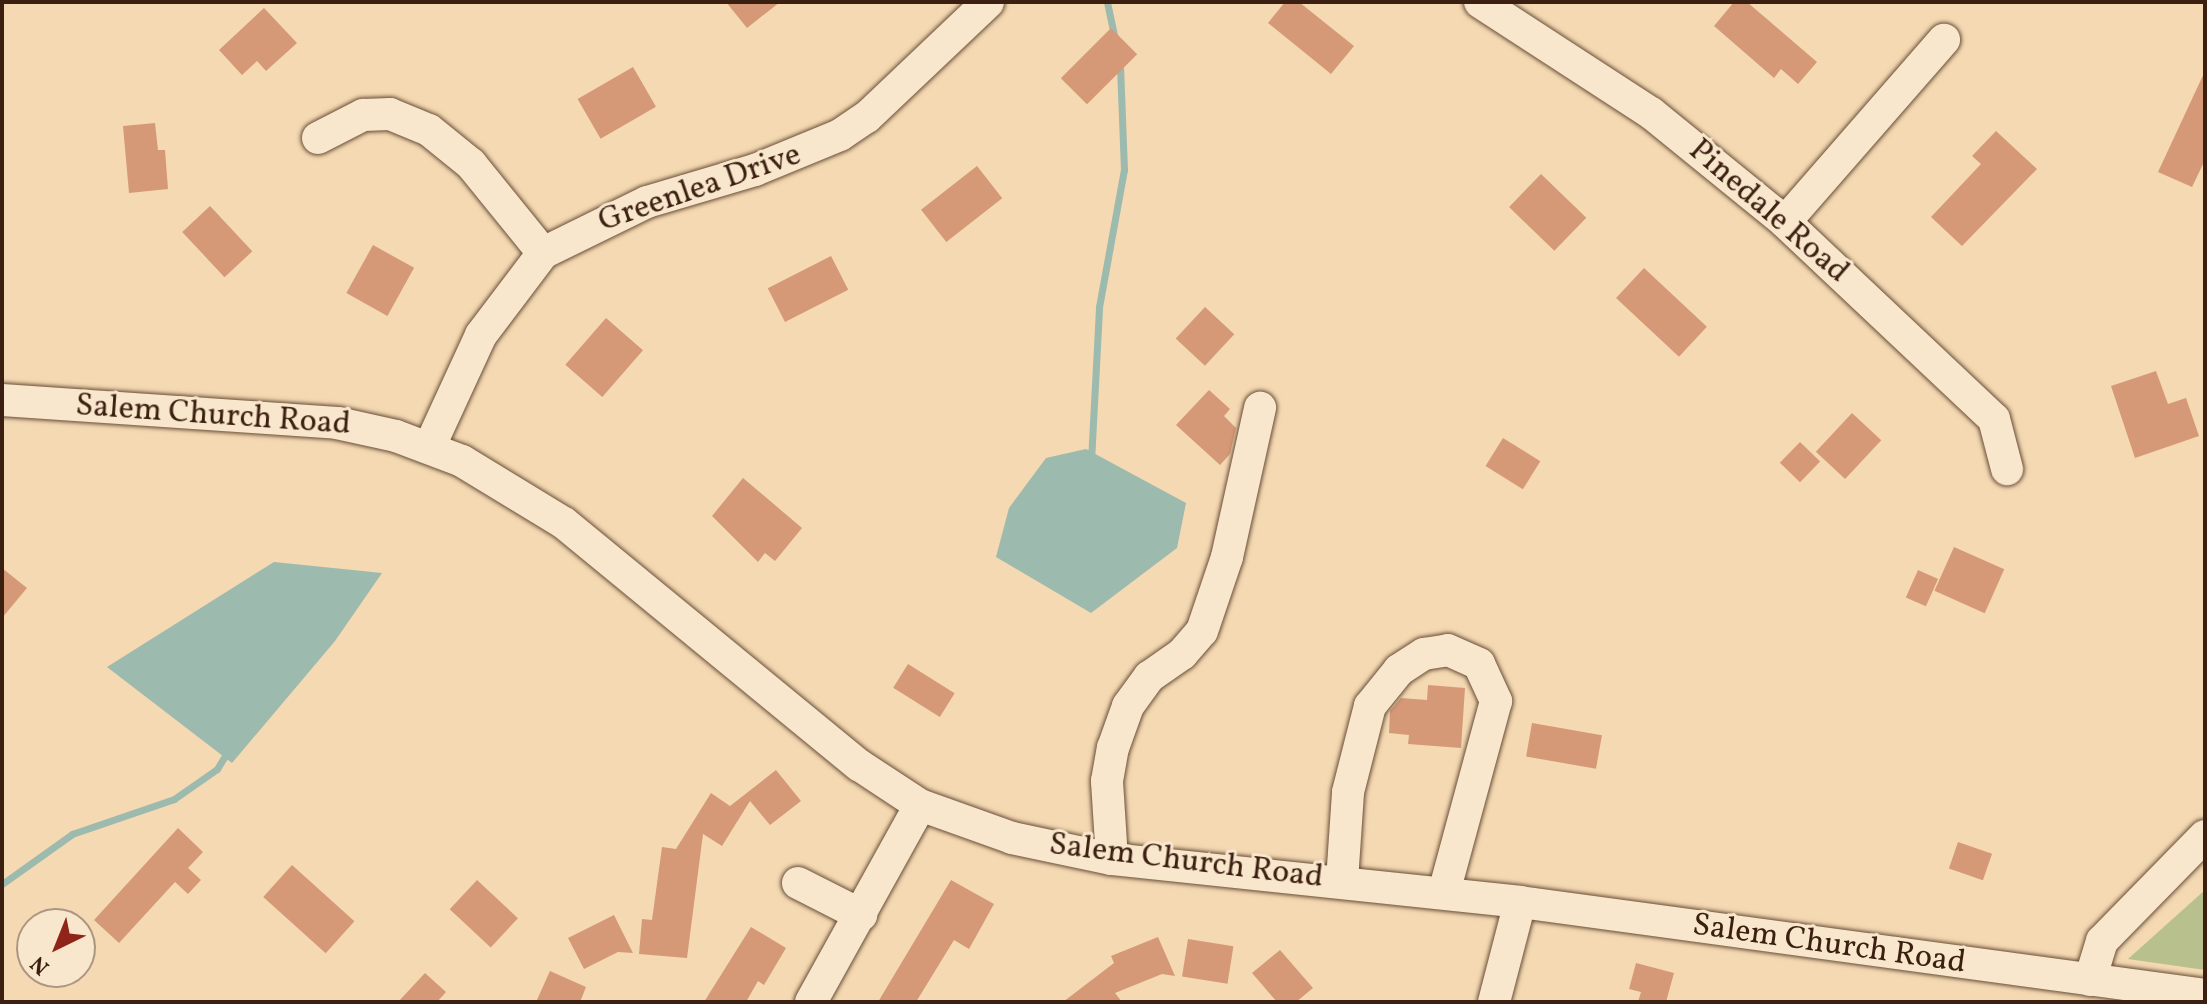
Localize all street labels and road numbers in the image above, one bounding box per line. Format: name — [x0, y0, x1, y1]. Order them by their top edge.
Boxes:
street label: Pinedale Road — [1680, 132, 1856, 292]
street label: Greenlea Drive — [594, 136, 806, 242]
street label: Salem Church Road — [74, 387, 352, 445]
street label: Salem Church Road — [1047, 826, 1325, 898]
street label: Salem Church Road — [1690, 907, 1968, 983]

